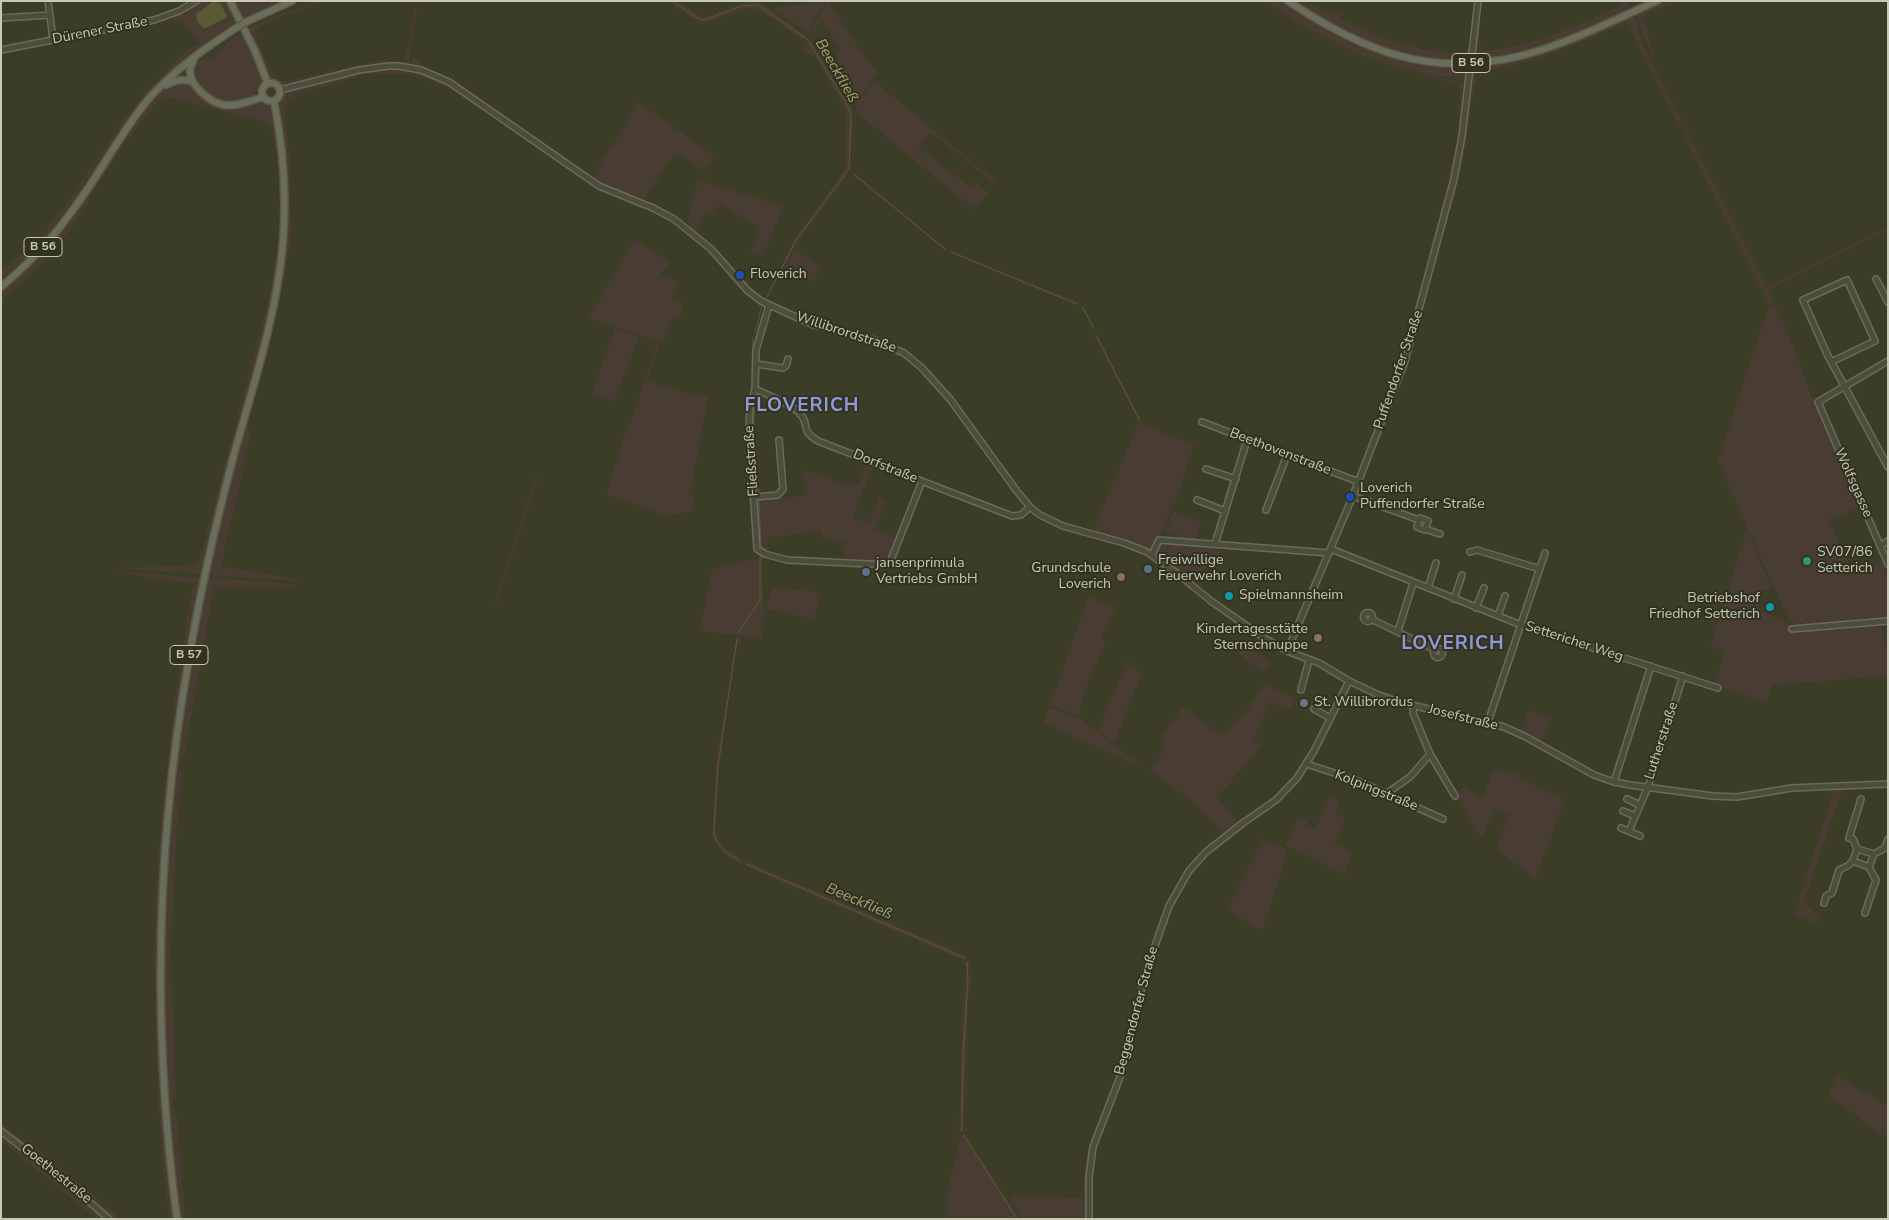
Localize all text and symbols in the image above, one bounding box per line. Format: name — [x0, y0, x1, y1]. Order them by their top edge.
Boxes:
street label: Dürener Straße — [51, 14, 149, 48]
water label: Beeckfließ — [811, 36, 861, 106]
road number: B 56 — [1452, 54, 1490, 72]
road number: B 56 — [24, 238, 62, 256]
place label: Floverich — [750, 267, 807, 283]
marker: Floverich — [734, 269, 746, 281]
street label: Puffendorfer Straße — [1371, 308, 1427, 432]
street label: Willibrordstraße — [794, 309, 898, 357]
district label: FLOVERICH — [743, 395, 861, 417]
street label: Fließstraße — [741, 425, 763, 497]
street label: Beethovenstraße — [1227, 425, 1333, 479]
street label: Dorfstraße — [850, 446, 920, 488]
street label: Wolfsgasse — [1830, 446, 1876, 520]
place label: Loverich Puffendorfer Straße — [1360, 481, 1485, 514]
marker: Loverich Puffendorfer Straße — [1344, 491, 1356, 503]
place label: SV07/86 Setterich — [1817, 545, 1873, 578]
place label: Freiwillige Feuerwehr Loverich — [1158, 553, 1282, 586]
marker: SV07/86 Setterich — [1801, 555, 1813, 567]
place label: jansenprimula Vertriebs GmbH — [876, 556, 978, 588]
place label: Grundschule Loverich — [1031, 561, 1111, 594]
marker: Freiwillige Feuerwehr Loverich — [1142, 563, 1154, 575]
marker: jansenprimula Vertriebs GmbH — [860, 566, 872, 578]
marker: Grundschule Loverich — [1115, 571, 1127, 583]
place label: Spielmannsheim — [1239, 588, 1343, 604]
marker: Spielmannsheim — [1223, 590, 1235, 602]
place label: Betriebshof Friedhof Setterich — [1649, 591, 1760, 624]
marker: Betriebshof Friedhof Setterich — [1764, 601, 1776, 613]
street label: Settericher Weg — [1523, 618, 1625, 666]
place label: Kindertagesstätte Sternschnuppe — [1196, 622, 1308, 654]
marker: Kindertagesstätte Sternschnuppe — [1312, 632, 1324, 644]
district label: LOVERICH — [1400, 633, 1506, 655]
road number: B 57 — [170, 646, 208, 664]
place label: St. Willibrordus — [1314, 695, 1413, 711]
marker: St. Willibrordus — [1298, 697, 1310, 709]
street label: Lutherstraße — [1642, 700, 1682, 782]
street label: Josefstraße — [1426, 701, 1500, 735]
street label: Kolpingstraße — [1332, 767, 1420, 815]
water label: Beeckfließ — [823, 880, 895, 924]
street label: Beggendorfer Straße — [1112, 945, 1162, 1077]
street label: Goethestraße — [17, 1141, 95, 1207]

